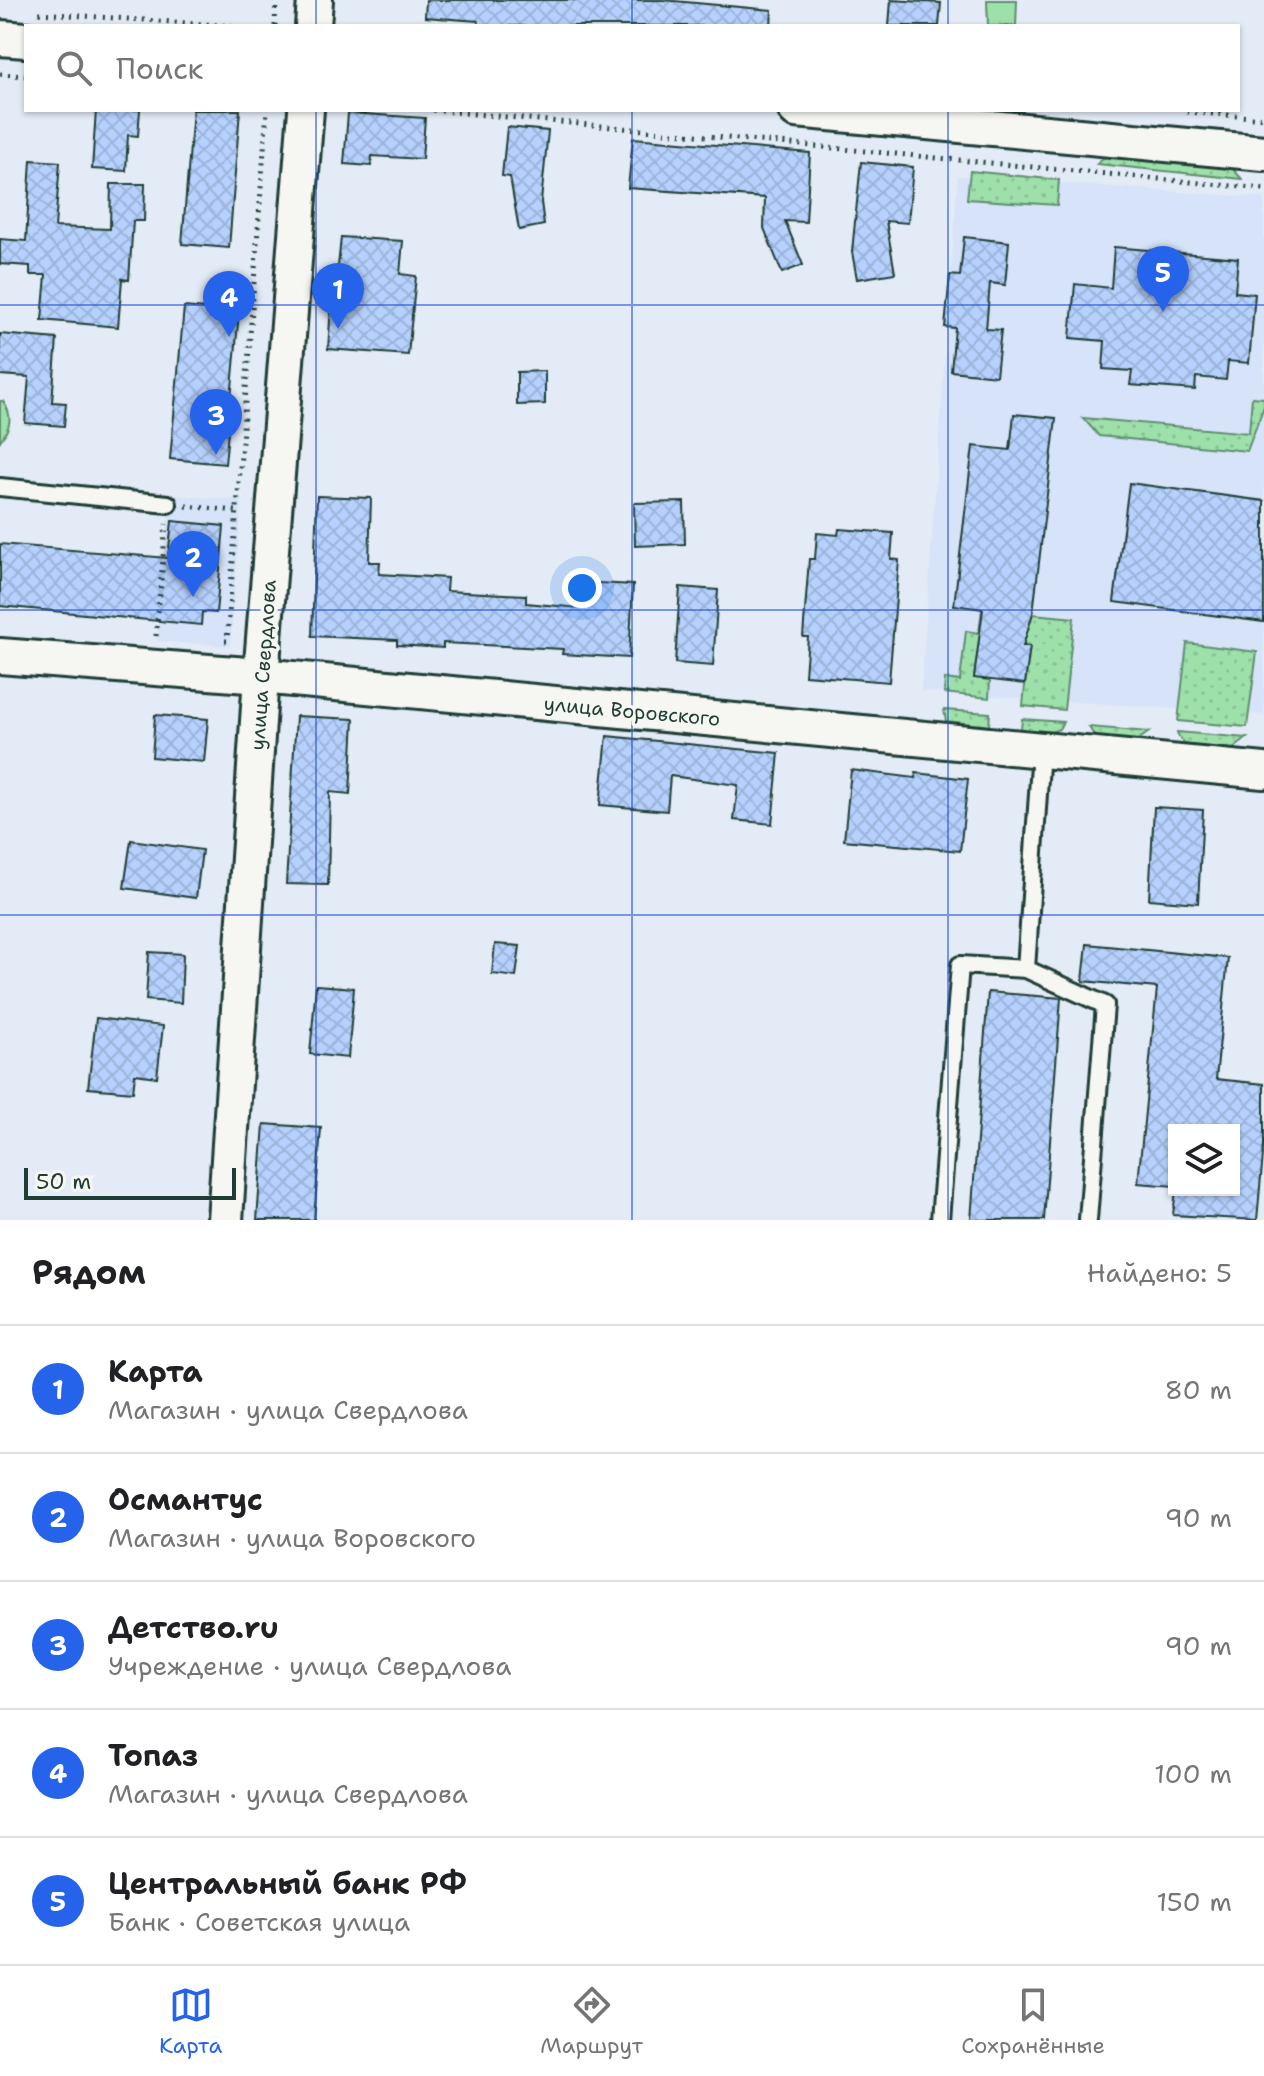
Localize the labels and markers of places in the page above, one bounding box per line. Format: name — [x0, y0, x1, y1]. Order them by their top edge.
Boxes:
pin: 5 — [1137, 246, 1189, 312]
pin: 1 — [312, 263, 364, 329]
pin: 4 — [203, 271, 255, 337]
pin: 3 — [190, 389, 242, 455]
pin: 2 — [167, 531, 219, 597]

